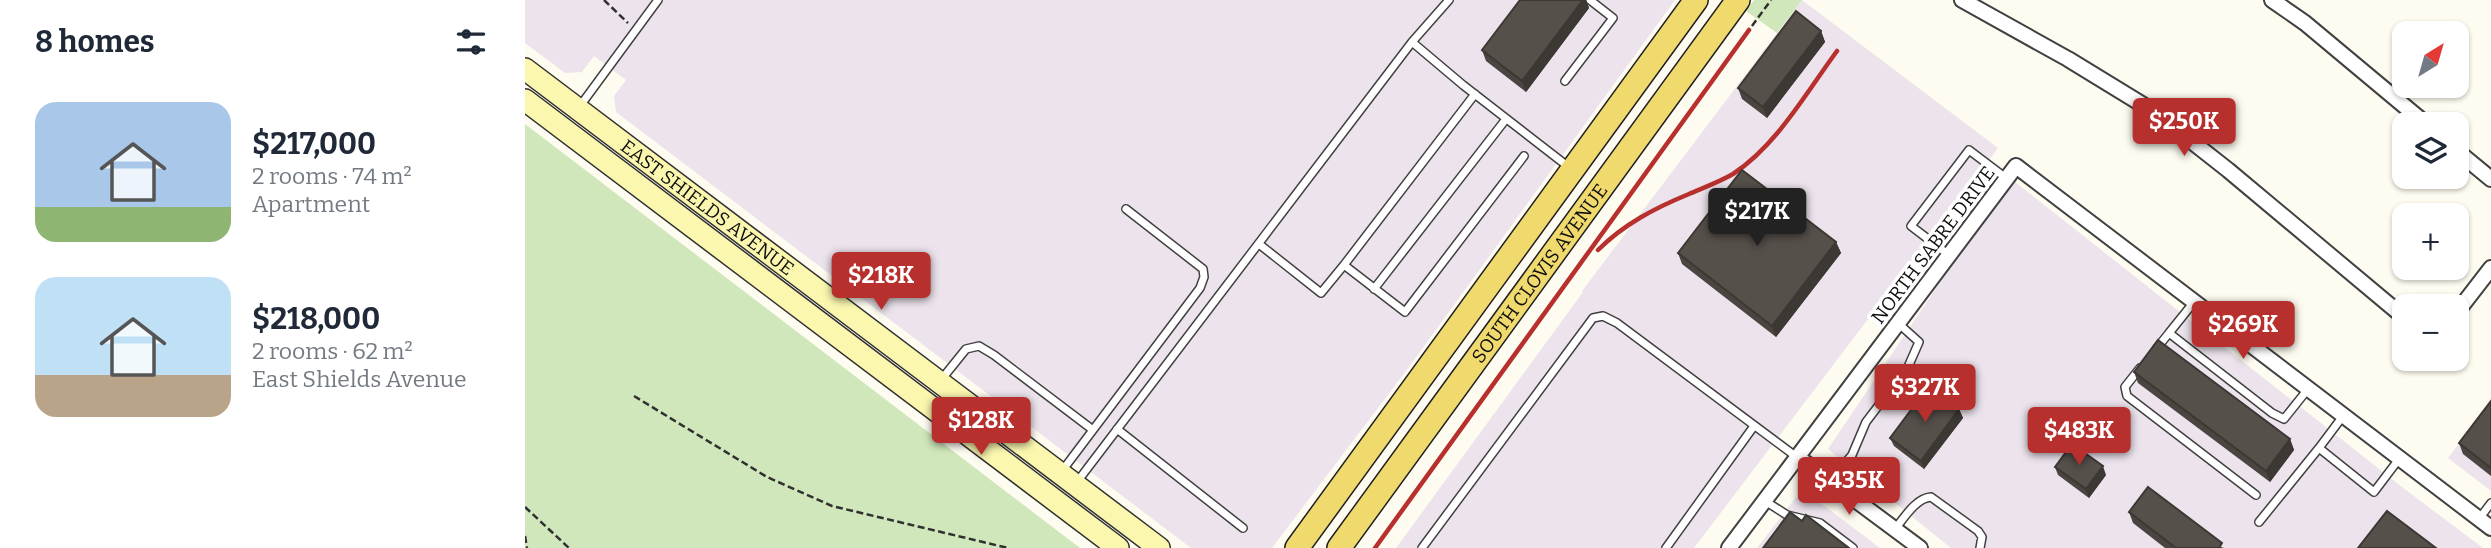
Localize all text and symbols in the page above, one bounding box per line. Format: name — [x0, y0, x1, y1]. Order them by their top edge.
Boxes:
north arrow — [2392, 21, 2469, 98]
map controls — [2392, 21, 2469, 371]
icon: filters — [452, 23, 490, 61]
text: 8 homes — [35, 24, 155, 60]
pin: $250K — [2135, 99, 2233, 158]
text: $250K — [2149, 107, 2219, 135]
button: layers — [2392, 112, 2469, 189]
text: $217,000 — [252, 126, 376, 162]
icon: home — [91, 130, 175, 214]
street label: EAST SHIELDS AVENUE — [617, 134, 799, 280]
text: 2 rooms · 74 m² — [252, 162, 412, 190]
street label: NORTH SABRE DRIVE — [1866, 162, 2000, 328]
street label: SOUTH CLOVIS AVENUE — [1466, 179, 1612, 367]
pin: $217K — [1708, 188, 1806, 248]
text: Apartment — [252, 190, 370, 218]
text: $217K — [1724, 197, 1790, 225]
button: + — [2392, 203, 2469, 280]
pin: $218K — [832, 252, 930, 312]
text: $218K — [848, 261, 914, 289]
button: − — [2392, 294, 2469, 371]
text: $218,000 — [252, 301, 380, 337]
pin: $269K — [2194, 302, 2292, 361]
icon: home — [91, 305, 175, 389]
text: $269K — [2208, 310, 2278, 338]
text: 2 rooms · 62 m² — [252, 337, 413, 365]
pin: $327K — [1876, 364, 1974, 424]
text: East Shields Avenue — [252, 365, 467, 393]
text: $327K — [1891, 373, 1959, 401]
pin: $128K — [932, 398, 1030, 457]
text: $128K — [948, 406, 1014, 434]
pin: $483K — [2030, 407, 2128, 467]
text: $483K — [2044, 416, 2114, 444]
pin: $435K — [1800, 458, 1898, 517]
text: $435K — [1814, 466, 1884, 494]

